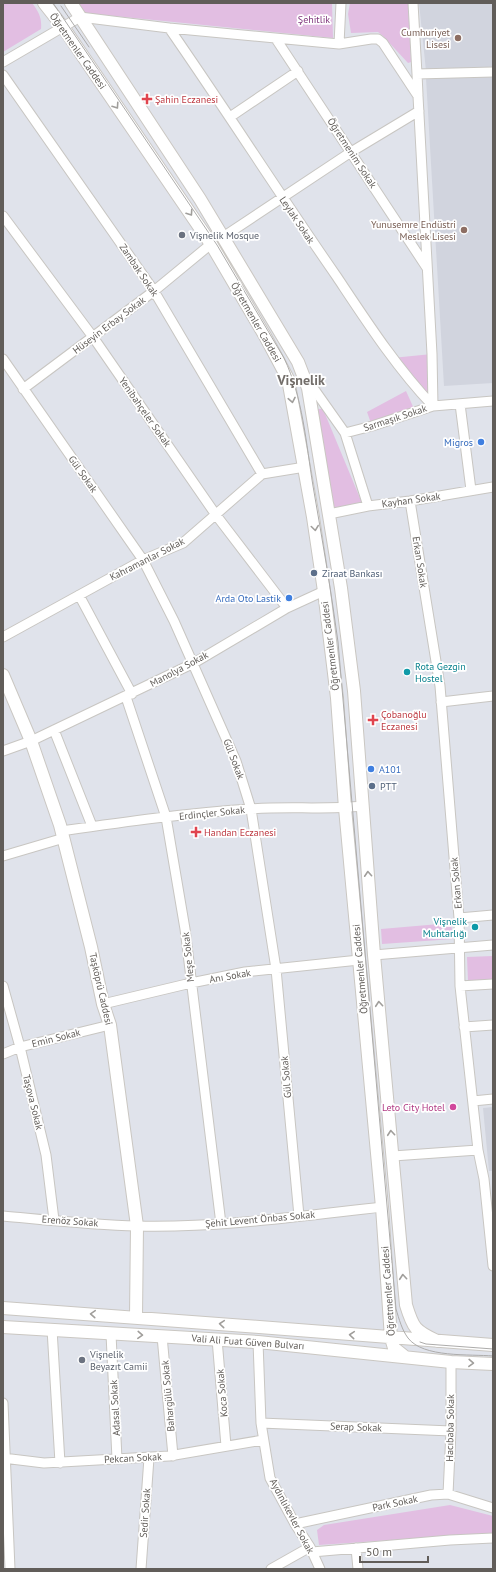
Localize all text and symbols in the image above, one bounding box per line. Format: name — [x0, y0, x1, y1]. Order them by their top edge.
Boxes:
street label: Öğretmenler Caddesi — [47, 10, 109, 92]
park label: Şehitlik — [298, 13, 330, 26]
place label: Cumhuriyet Lisesi — [401, 26, 451, 51]
marker: Cumhuriyet Lisesi — [453, 33, 463, 43]
place label: Şahin Eczanesi — [155, 93, 218, 106]
marker: Şahin Eczanesi — [142, 94, 152, 104]
one-way arrow — [111, 102, 119, 109]
street label: Öğretmenim Sokak — [324, 115, 380, 191]
street label: Leylak Sokak — [276, 194, 318, 246]
one-way arrow — [185, 209, 193, 216]
place label: Yunusemre Endüstri Meslek Lisesi — [371, 218, 456, 243]
marker: Yunusemre Endüstri Meslek Lisesi — [459, 225, 469, 235]
place label: Vişnelik Mosque — [189, 229, 259, 242]
marker: Vişnelik Mosque — [177, 230, 187, 240]
street label: Zambak Sokak — [117, 241, 162, 299]
street label: Öğretmenler Caddesi — [228, 280, 284, 364]
street label: Hüseyin Erbay Sokak — [70, 293, 148, 357]
district label: Vişnelik — [276, 371, 325, 389]
street label: Yenibahçeler Sokak — [116, 375, 174, 450]
one-way arrow — [287, 397, 295, 403]
street label: Sarmaşık Sokak — [362, 402, 429, 434]
place label: Migros — [444, 436, 473, 449]
marker: Migros — [476, 437, 486, 447]
street label: Gül Sokak — [66, 453, 101, 495]
street label: Kayhan Sokak — [381, 489, 441, 511]
one-way arrow — [310, 525, 319, 531]
street label: Kahramanlar Sokak — [107, 534, 187, 583]
street label: Erkan Sokak — [410, 535, 431, 589]
place label: Ziraat Bankası — [322, 567, 382, 580]
marker: Ziraat Bankası — [309, 568, 319, 578]
place label: Arda Oto Lastik — [216, 592, 281, 605]
marker: Arda Oto Lastik — [284, 593, 294, 603]
street label: Öğretmenler Caddesi — [318, 601, 342, 691]
street label: Manolya Sokak — [148, 648, 211, 690]
place label: Rota Gezgin Hostel — [415, 660, 466, 685]
marker: Rota Gezgin Hostel — [402, 667, 412, 677]
place label: Çobanoğlu Eczanesi — [381, 708, 427, 733]
marker: Çobanoğlu Eczanesi — [368, 715, 378, 725]
street label: Gül Sokak — [220, 737, 248, 781]
place label: A101 — [379, 763, 401, 776]
marker: A101 — [366, 764, 376, 774]
place label: PTT — [380, 780, 397, 793]
marker: PTT — [367, 781, 377, 791]
street label: Erdinçler Sokak — [178, 803, 246, 823]
place label: Handan Eczanesi — [204, 826, 276, 839]
marker: Handan Eczanesi — [191, 827, 201, 837]
street label: Erkan Sokak — [447, 856, 465, 909]
one-way arrow — [364, 871, 373, 877]
place label: Vişnelik Muhtarlığı — [423, 915, 467, 940]
marker: Vişnelik Muhtarlığı — [470, 922, 480, 932]
street label: Öğretmenler Caddesi — [350, 924, 370, 1014]
street label: Meşe Sokak — [179, 931, 197, 983]
street label: Taşköprü Caddesi — [86, 952, 116, 1026]
street label: Anı Sokak — [208, 966, 252, 986]
one-way arrow — [375, 1001, 384, 1007]
street label: Emin Sokak — [30, 1026, 82, 1050]
street label: Gül Sokak — [278, 1055, 294, 1099]
street label: Taşova Sokak — [20, 1073, 46, 1131]
place label: Leto City Hotel — [382, 1101, 445, 1114]
marker: Leto City Hotel — [448, 1102, 458, 1112]
one-way arrow — [387, 1130, 396, 1136]
street label: Şehit Levent Önbas Sokak — [205, 1208, 316, 1230]
street label: Erenöz Sokak — [41, 1213, 99, 1229]
street label: Öğretmenler Caddesi — [378, 1246, 398, 1336]
one-way arrow — [399, 1274, 408, 1280]
one-way arrow — [90, 1309, 96, 1318]
one-way arrow — [219, 1319, 225, 1328]
one-way arrow — [349, 1330, 355, 1339]
one-way arrow — [137, 1331, 143, 1340]
street label: Vali Ali Fuat Güven Bulvarı — [190, 1331, 305, 1352]
place label: Vişnelik Beyazıt Camii — [89, 1348, 148, 1373]
marker: Vişnelik Beyazıt Camii — [77, 1355, 87, 1365]
one-way arrow — [468, 1358, 474, 1367]
street label: Bahargülü Sokak — [158, 1360, 178, 1432]
street label: Koca Sokak — [213, 1368, 231, 1418]
street label: Adasal Sokak — [107, 1379, 123, 1436]
street label: Hacıbaba Sokak — [443, 1394, 457, 1462]
street label: Serap Sokak — [330, 1420, 382, 1434]
street label: Pekcan Sokak — [104, 1450, 162, 1466]
street label: Aydınlıkevler Sokak — [267, 1476, 317, 1556]
street label: Sedir Sokak — [137, 1488, 153, 1538]
street label: Park Sokak — [371, 1492, 419, 1514]
scale bar — [360, 1538, 428, 1564]
text: 50 m — [366, 1544, 392, 1559]

